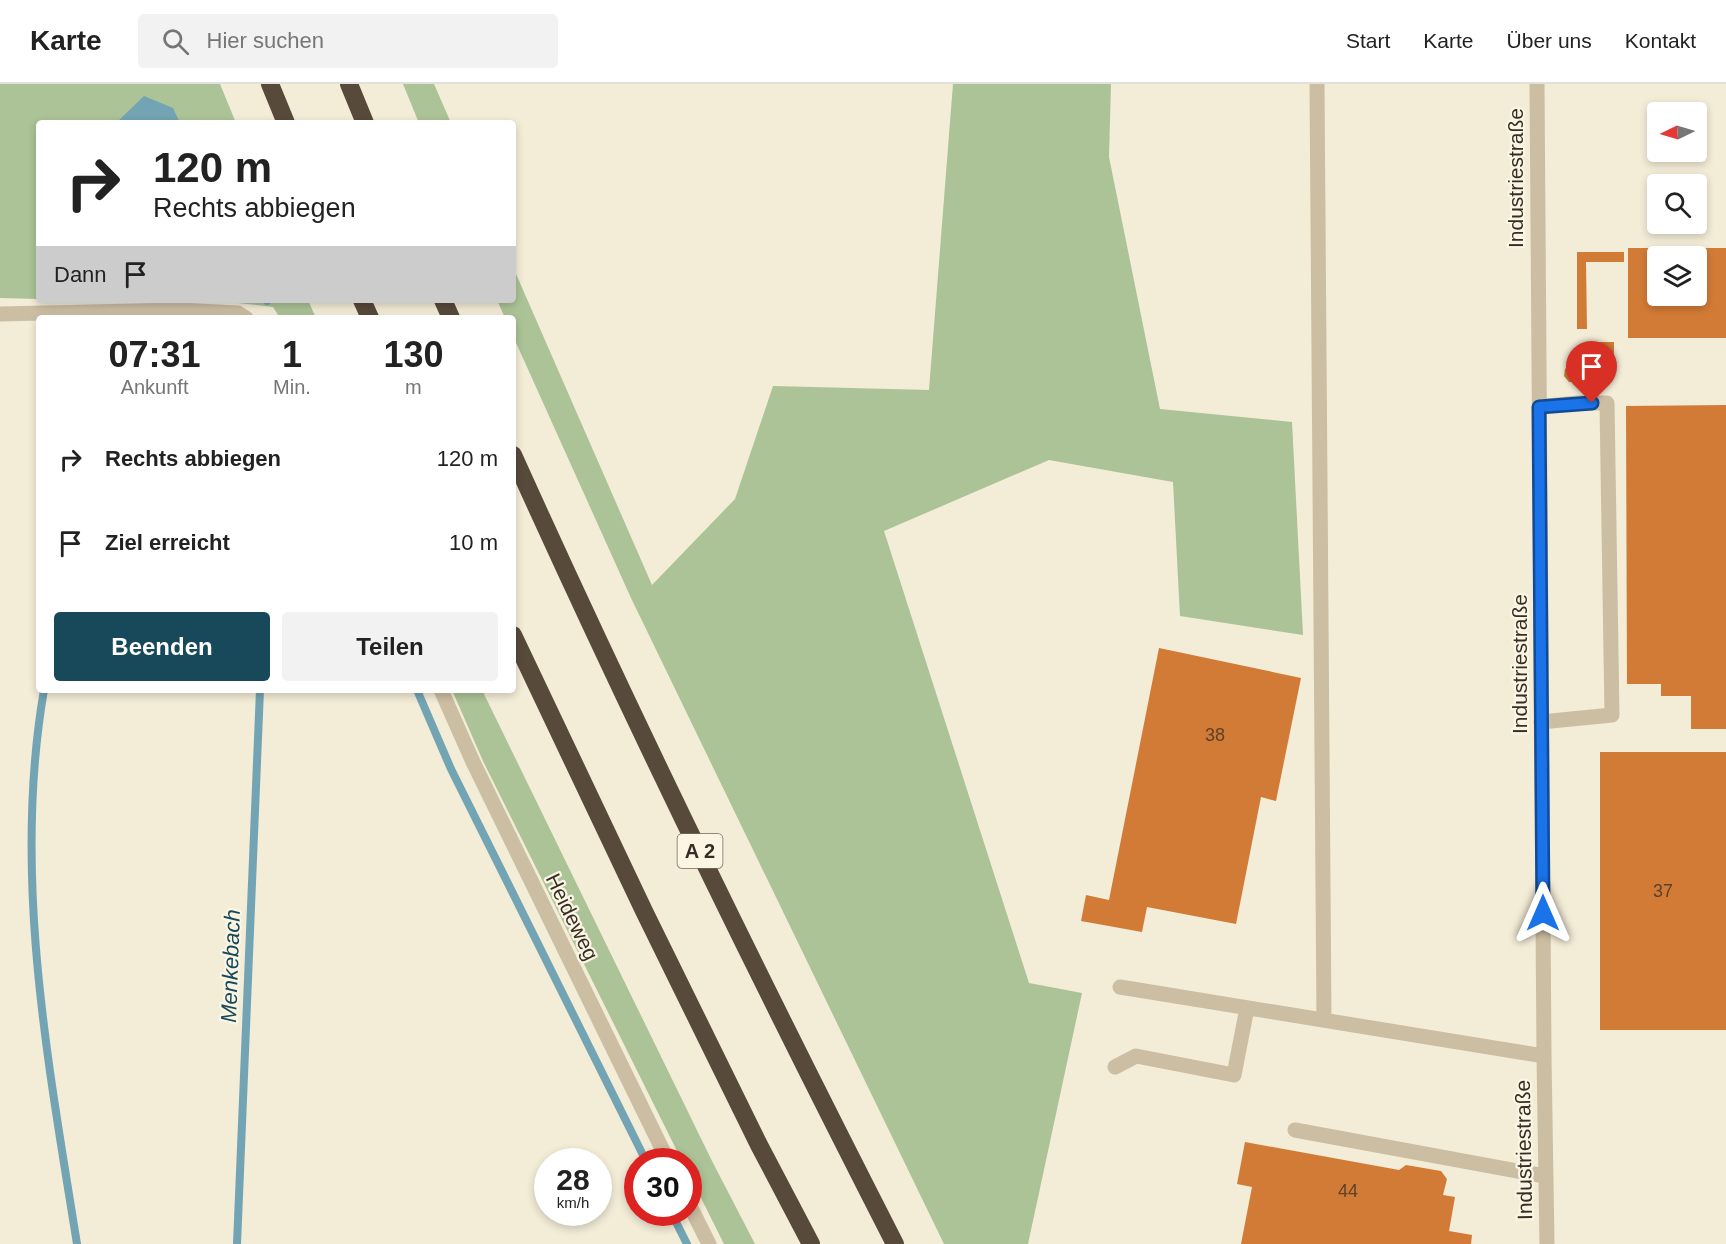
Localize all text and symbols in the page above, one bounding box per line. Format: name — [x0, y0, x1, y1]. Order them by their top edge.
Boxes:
search box — [138, 14, 558, 68]
text: Karte — [30, 25, 102, 56]
icon: search — [159, 25, 192, 58]
text: Hier suchen — [207, 28, 324, 53]
text: Start — [1346, 29, 1390, 52]
text: Karte — [1423, 29, 1474, 52]
text: Über uns — [1507, 29, 1592, 52]
text: Kontakt — [1625, 29, 1696, 52]
north arrow — [1647, 102, 1707, 162]
map controls — [1647, 102, 1707, 306]
street label: Industriestraße — [1504, 108, 1527, 248]
icon: right — [54, 144, 132, 222]
text: 120 m — [153, 144, 272, 191]
button: search — [1647, 174, 1707, 234]
text: Rechts abbiegen — [153, 193, 356, 223]
button: layers — [1647, 246, 1707, 306]
icon: arrive — [119, 258, 152, 291]
text: Dann — [54, 262, 107, 287]
text: 07:31 — [109, 334, 201, 375]
text: 1 — [282, 334, 302, 375]
text: 130 — [383, 334, 443, 375]
pin — [1566, 341, 1617, 403]
icon: arrive — [1575, 350, 1608, 383]
text: Ankunft — [121, 376, 188, 398]
text: Min. — [273, 376, 311, 398]
text: m — [405, 376, 422, 398]
icon: right — [54, 443, 87, 476]
text: Rechts abbiegen — [105, 446, 281, 471]
text: 120 m — [437, 446, 498, 471]
icon: arrive — [54, 527, 87, 560]
text: Ziel erreicht — [105, 530, 230, 555]
text: 10 m — [449, 530, 498, 555]
street label: Industriestraße — [1508, 594, 1531, 734]
button: Beenden — [54, 612, 270, 681]
button: Teilen — [282, 612, 498, 681]
house number: 38 — [1205, 725, 1225, 745]
road number: A 2 — [678, 834, 722, 868]
street label: Heideweg — [542, 870, 603, 964]
position arrow — [1511, 881, 1575, 945]
house number: 37 — [1653, 881, 1673, 901]
water label: Menkebach — [216, 909, 245, 1023]
street label: Industriestraße — [1511, 1080, 1536, 1220]
speed limit sign: 30 — [624, 1148, 702, 1226]
text: 28 — [556, 1163, 590, 1196]
house number: 44 — [1338, 1181, 1358, 1201]
text: km/h — [557, 1194, 589, 1211]

